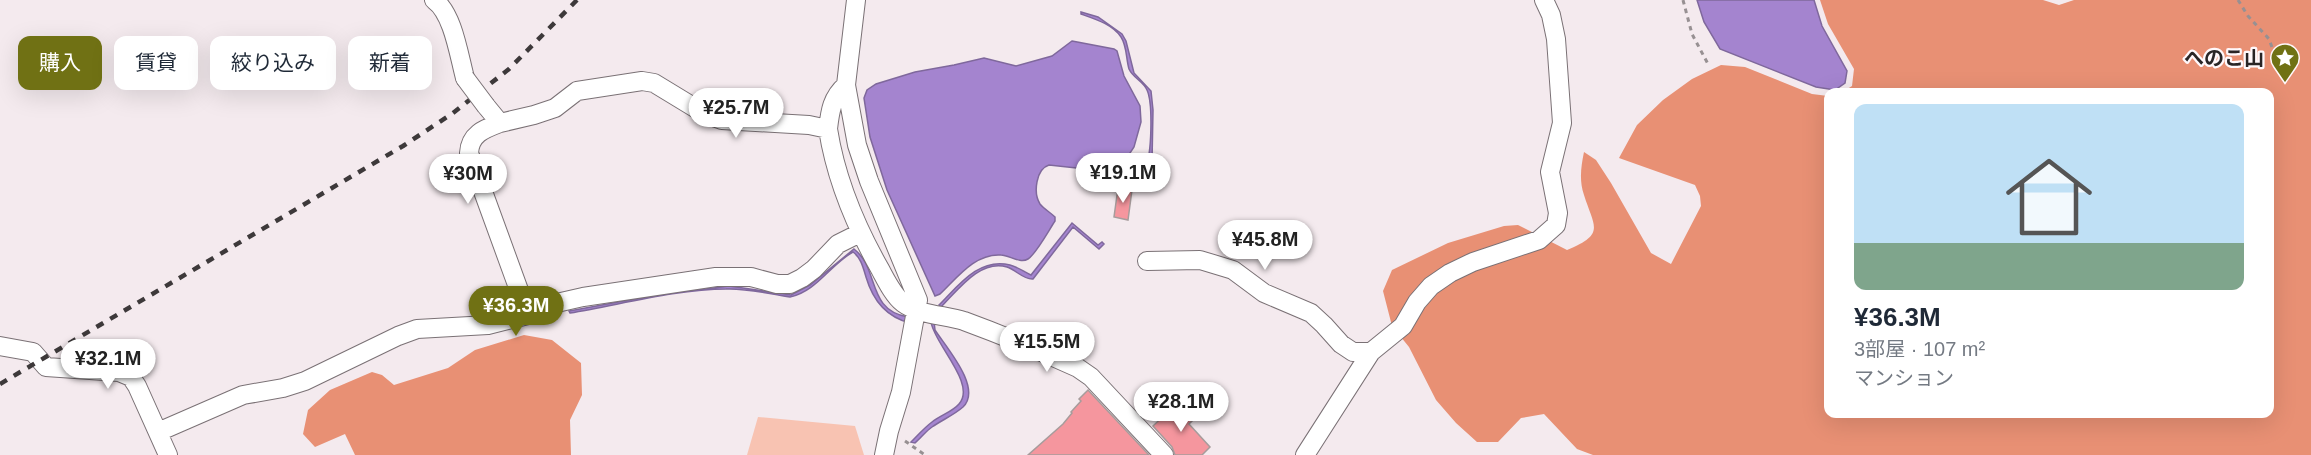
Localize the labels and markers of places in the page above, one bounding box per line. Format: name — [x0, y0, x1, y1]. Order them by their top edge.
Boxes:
place icon: へのこ山 — [2269, 42, 2301, 84]
place label: へのこ山 — [2184, 47, 2264, 69]
pin: ¥25.7M — [687, 88, 785, 139]
pin: ¥19.1M — [1074, 153, 1172, 204]
pin: ¥30M — [432, 154, 504, 205]
pin: ¥45.8M — [1216, 220, 1314, 271]
pin: ¥36.3M — [467, 286, 565, 337]
pin: ¥15.5M — [998, 322, 1096, 373]
pin: ¥32.1M — [59, 339, 157, 390]
pin: ¥28.1M — [1132, 382, 1230, 433]

